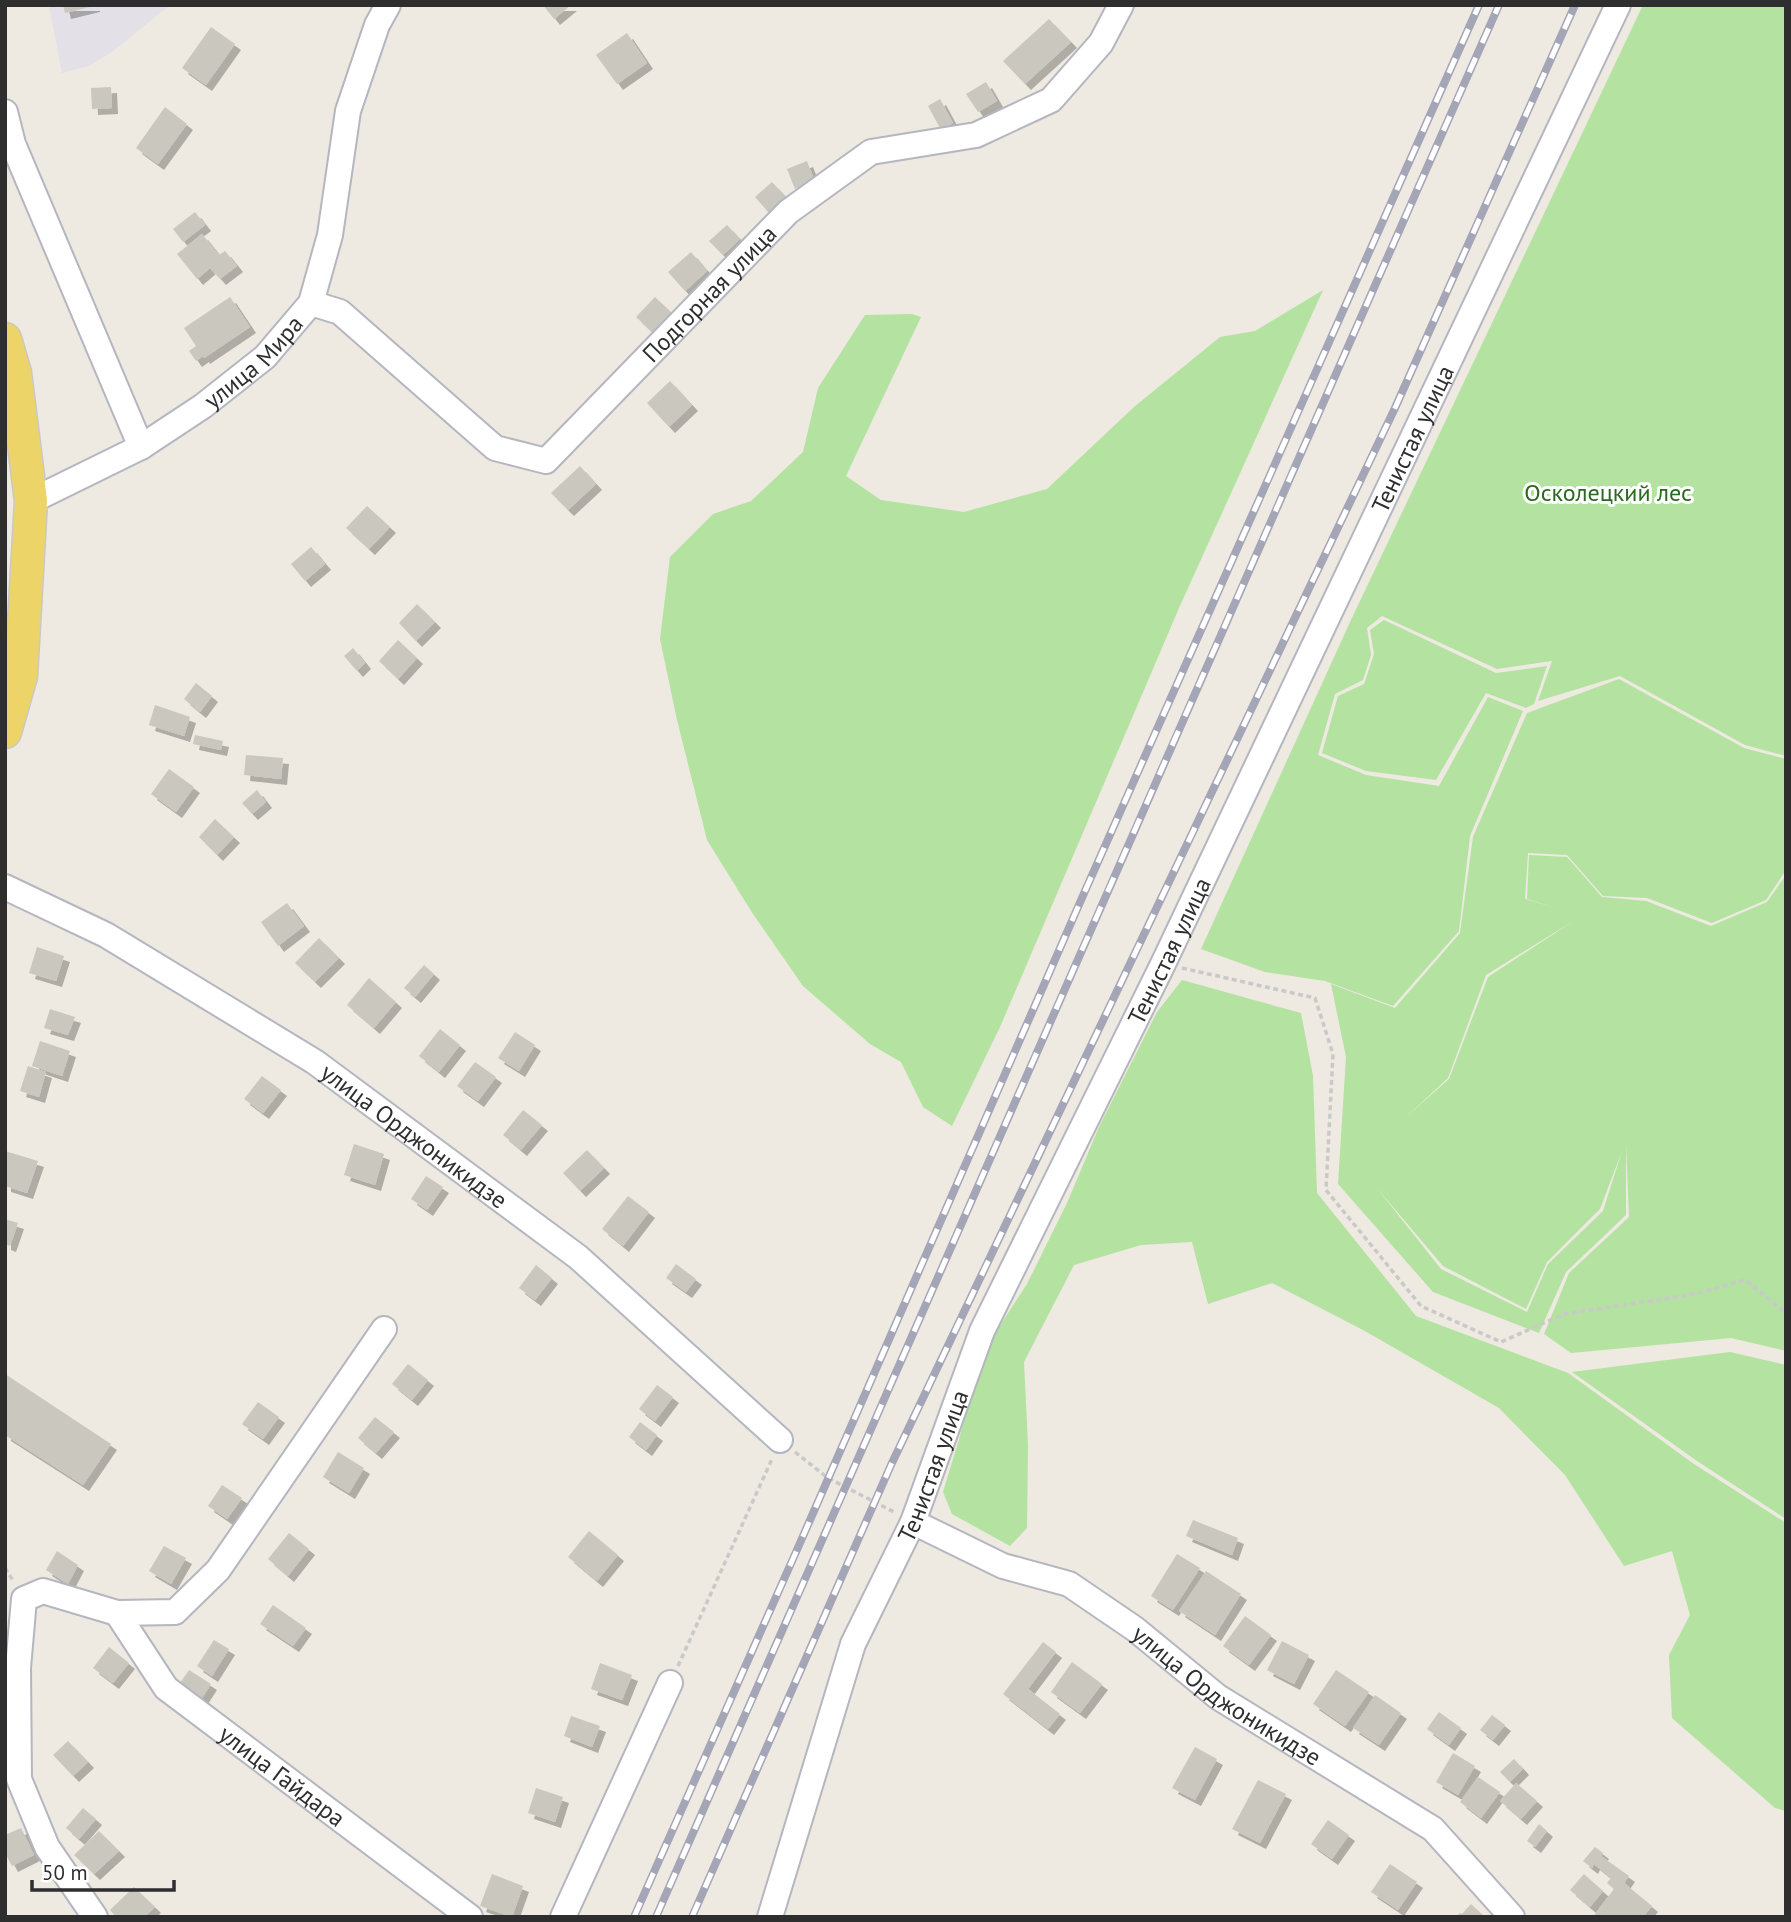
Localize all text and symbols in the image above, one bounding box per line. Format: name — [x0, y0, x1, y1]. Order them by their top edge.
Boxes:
street label: Подгорная улица — [635, 218, 783, 369]
street label: улица Мира — [197, 309, 309, 415]
street label: Тенистая улица — [1364, 360, 1460, 517]
park label: Осколецкий лес — [1524, 477, 1692, 508]
street label: Тенистая улица — [1120, 872, 1217, 1029]
street label: улица Орджоникидзе — [315, 1056, 514, 1215]
street label: Тенистая улица — [890, 1386, 975, 1547]
street label: улица Орджоникидзе — [1126, 1618, 1327, 1772]
street label: улица Гайдара — [213, 1718, 352, 1833]
scale bar — [32, 1848, 173, 1892]
text: 50 m — [42, 1859, 88, 1886]

